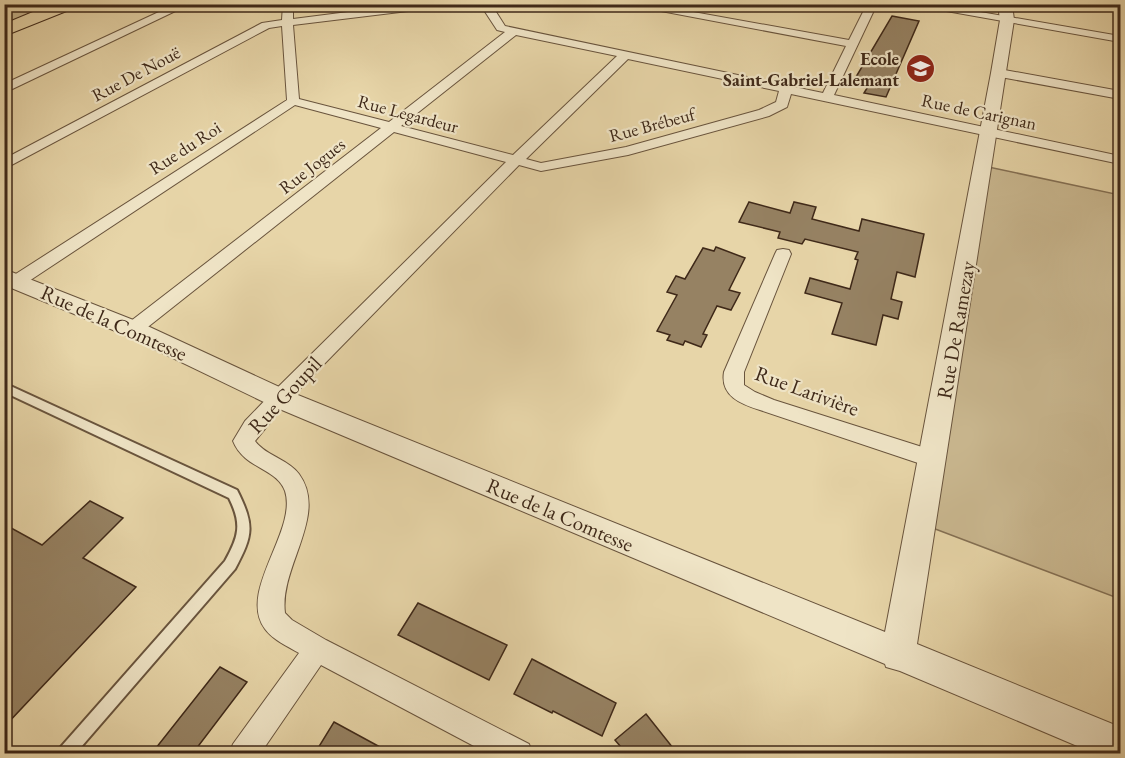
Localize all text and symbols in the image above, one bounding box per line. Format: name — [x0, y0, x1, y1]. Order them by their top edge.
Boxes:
street label: Rue De Nouë — [88, 41, 184, 106]
place label: Ecole Saint-Gabriel-Lalemant — [723, 47, 899, 91]
school or university icon: Ecole Saint-Gabriel-Lalemant — [904, 53, 936, 85]
street label: Rue de Carignan — [919, 88, 1039, 135]
street label: Rue Legardeur — [355, 89, 461, 138]
street label: Rue Brébeuf — [606, 101, 700, 147]
street label: Rue du Roi — [144, 115, 226, 179]
street label: Rue Jogues — [274, 132, 350, 199]
street label: Rue De Ramezay — [930, 258, 981, 401]
street label: Rue de la Comtesse — [37, 278, 192, 367]
street label: Rue Goupil — [242, 350, 327, 439]
street label: Rue Larivière — [751, 359, 863, 422]
street label: Rue de la Comtesse — [483, 471, 638, 558]

